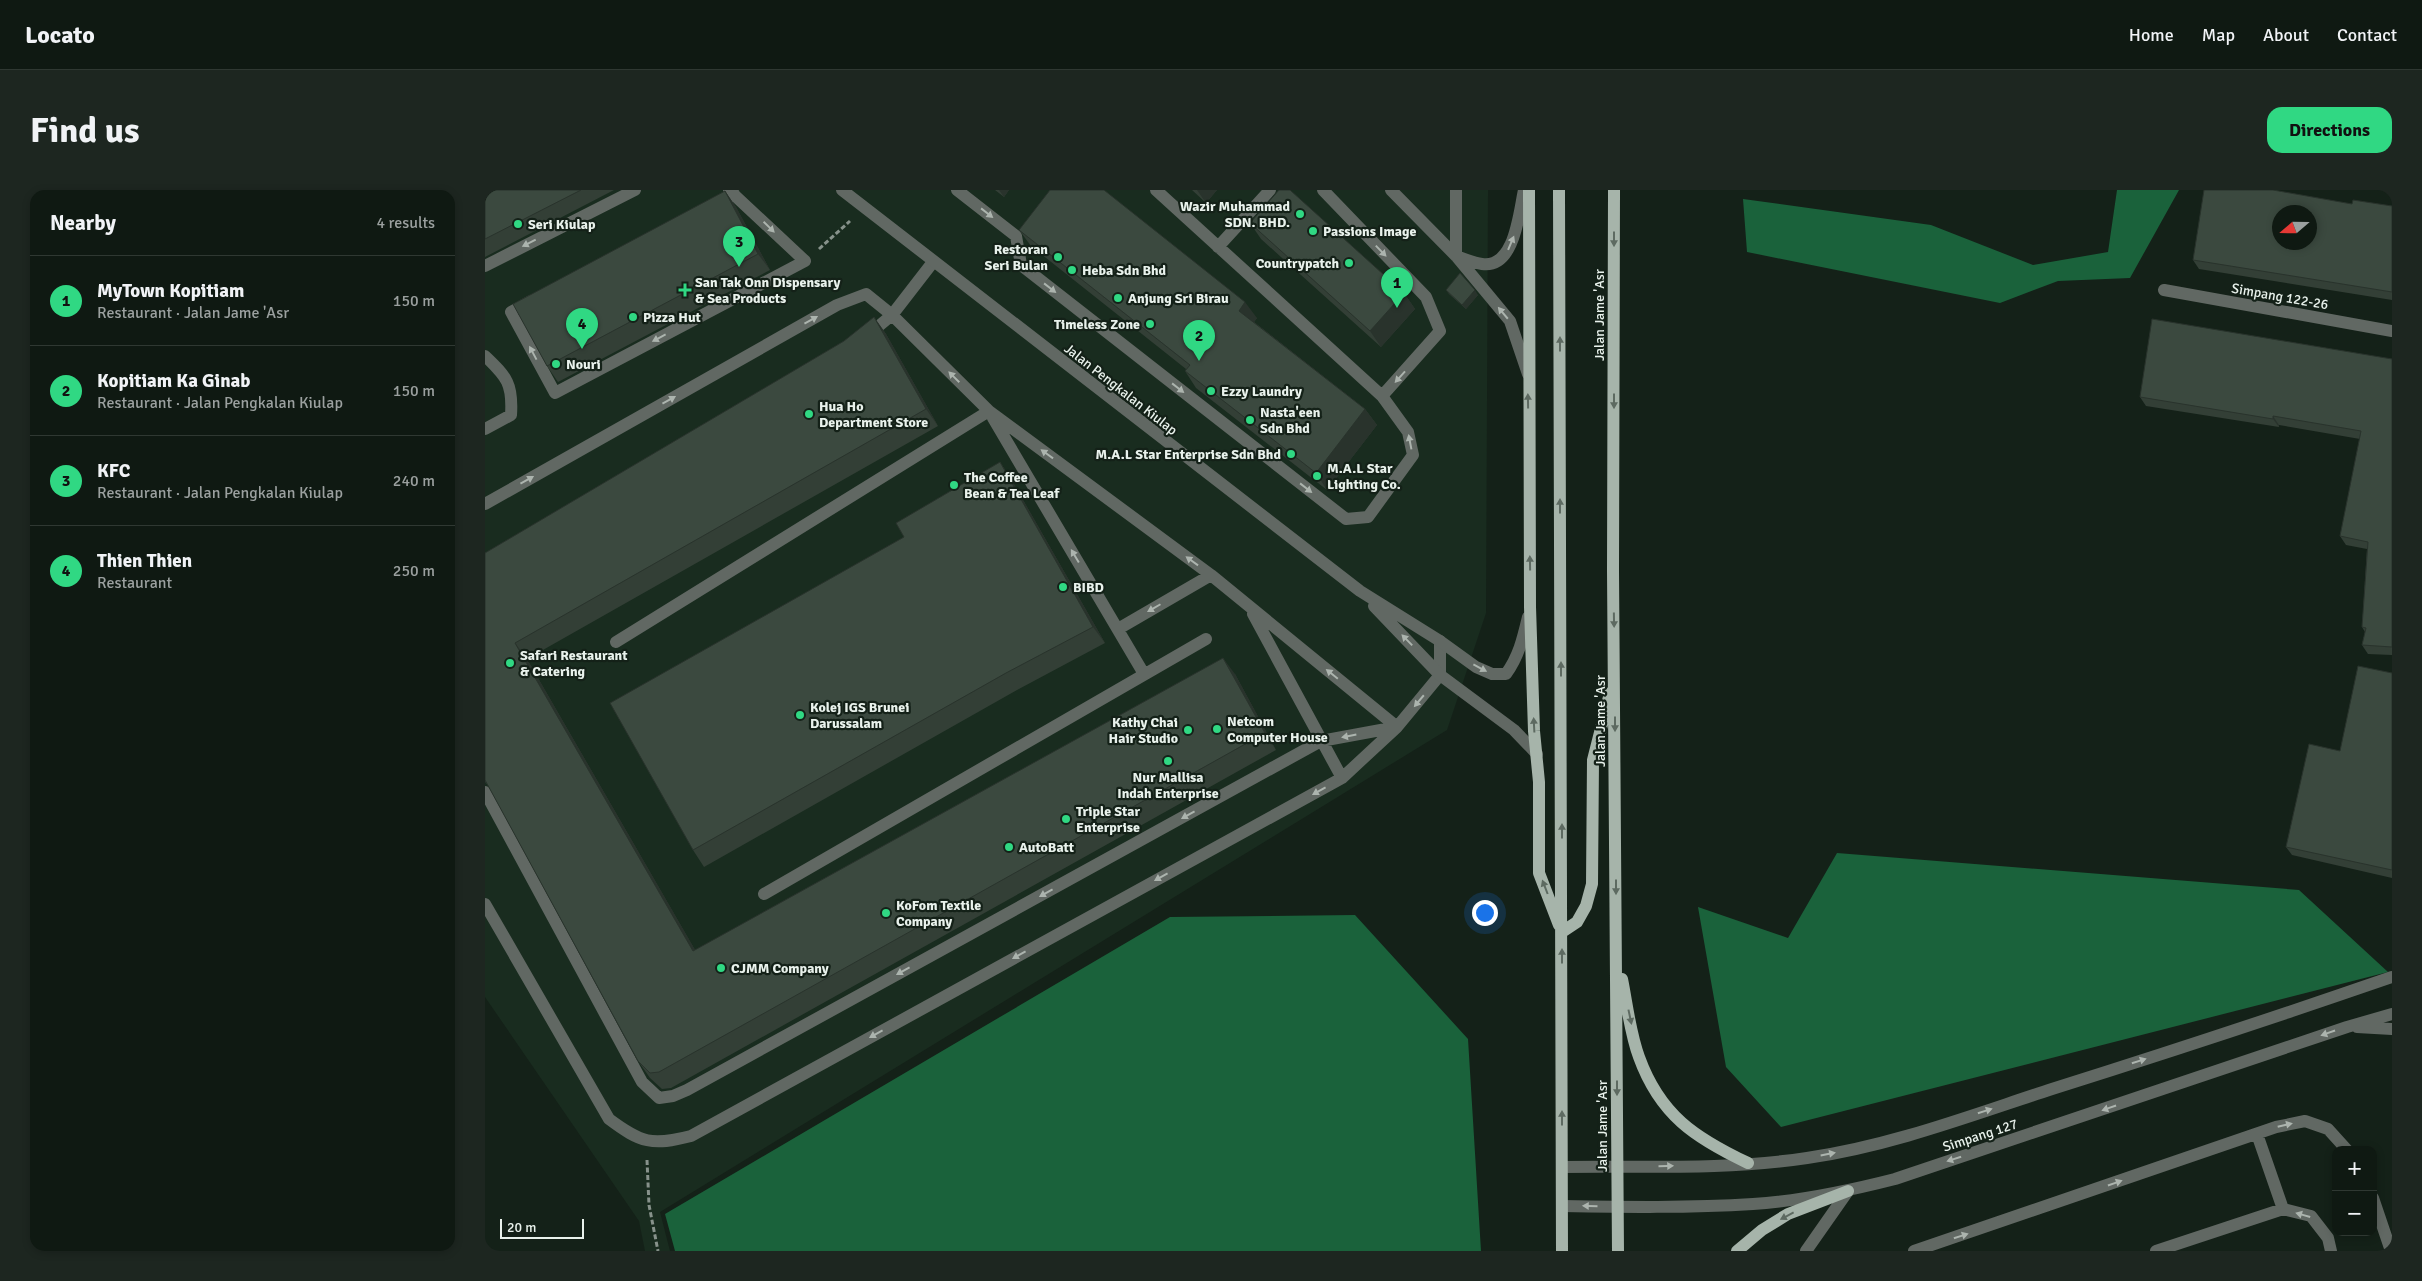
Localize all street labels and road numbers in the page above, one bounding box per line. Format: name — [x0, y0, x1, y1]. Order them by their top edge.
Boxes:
street label: Jalan Jame 'Asr — [1591, 268, 1608, 361]
street label: Simpang 122-26 — [2230, 280, 2330, 313]
street label: Jalan Pengkalan Kiulap — [1061, 340, 1181, 439]
street label: Jalan Jame 'Asr — [1592, 674, 1609, 767]
street label: Jalan Jame 'Asr — [1594, 1079, 1611, 1172]
street label: Simpang 127 — [1940, 1115, 2020, 1156]

